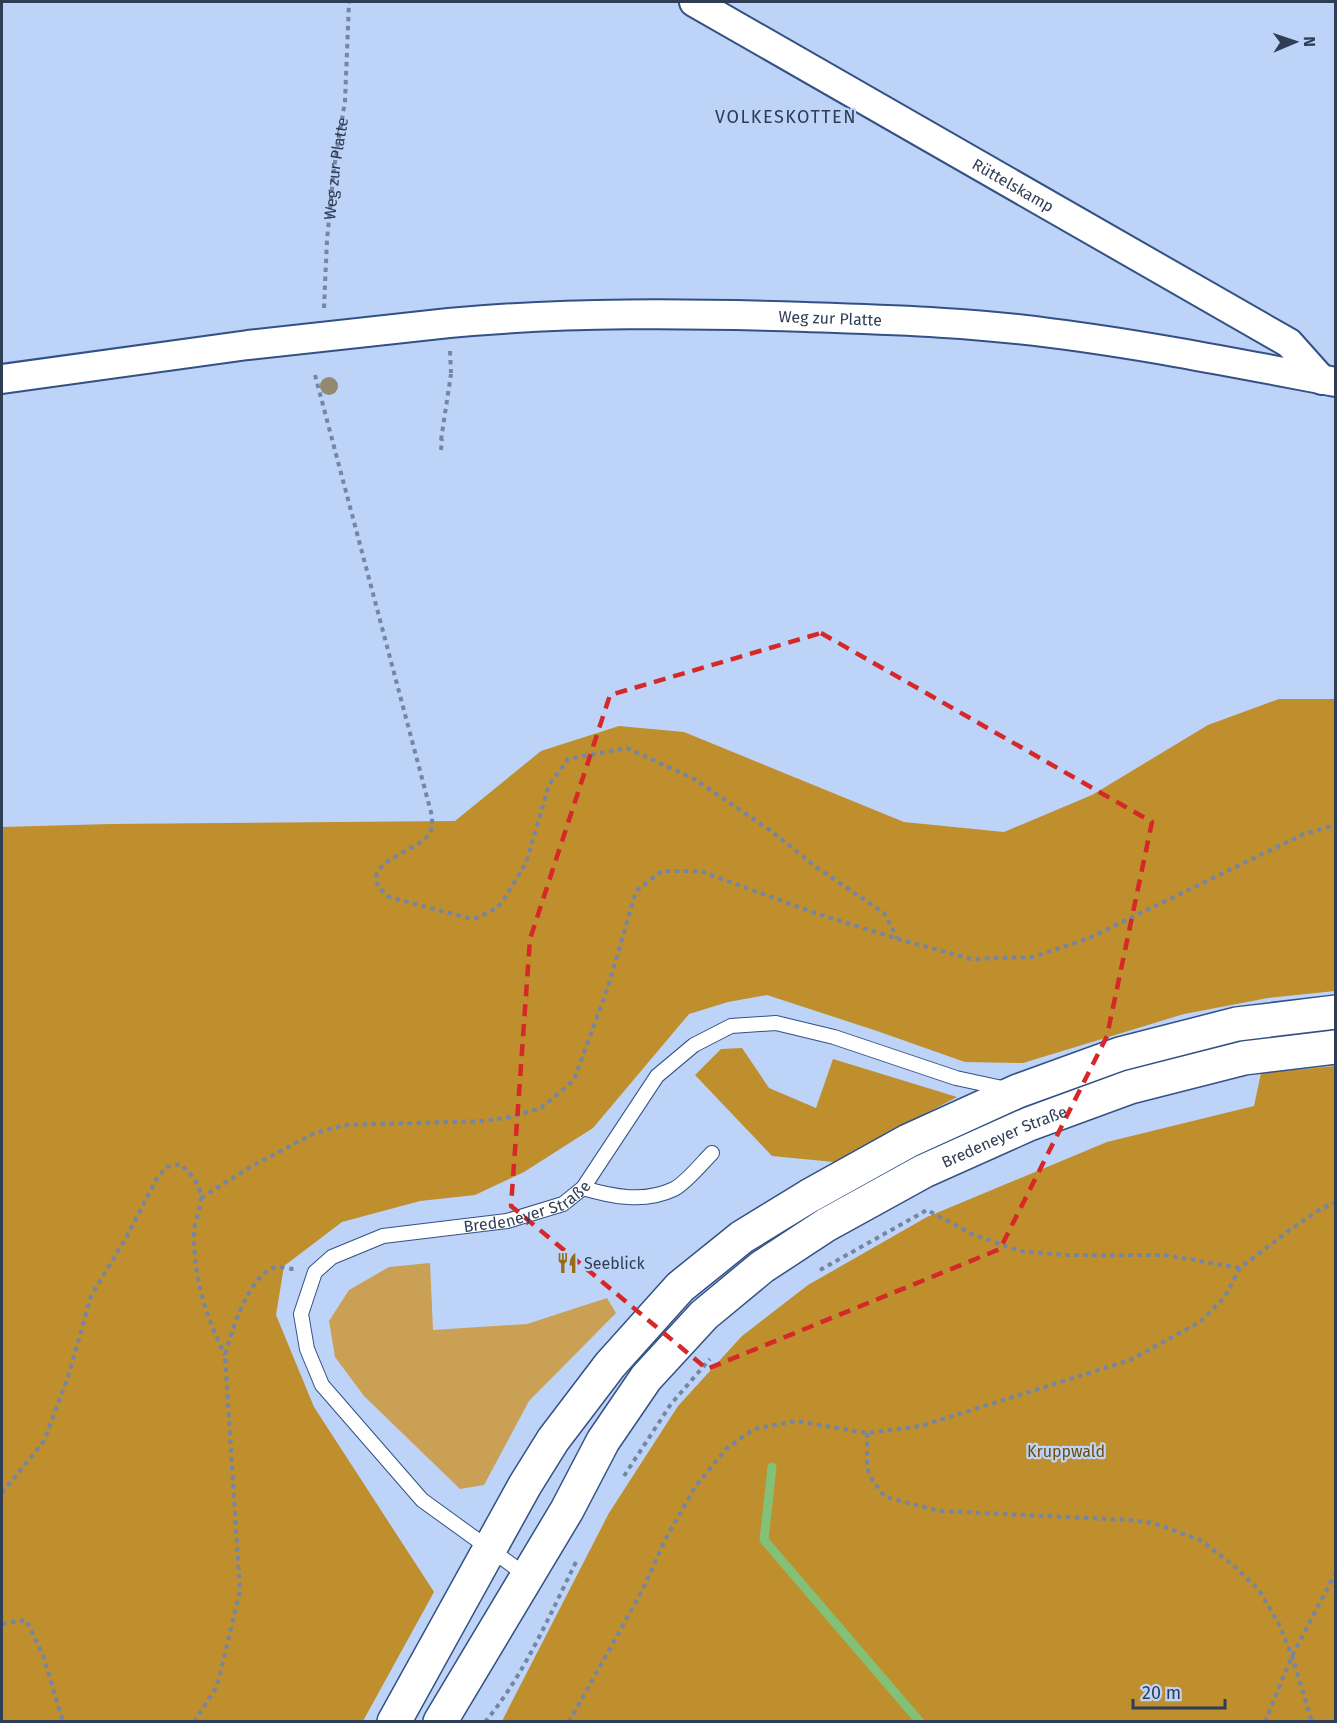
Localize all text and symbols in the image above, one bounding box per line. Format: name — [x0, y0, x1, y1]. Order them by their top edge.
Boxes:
north arrow — [1265, 12, 1325, 72]
text: N — [1300, 36, 1319, 47]
district label: VOLKESKOTTEN — [715, 106, 857, 128]
street label: Weg zur Platte — [319, 116, 352, 221]
street label: Rüttelskamp — [969, 154, 1058, 216]
street label: Weg zur Platte — [778, 307, 882, 329]
street label: Bredeneyer Straße — [938, 1101, 1070, 1171]
street label: Bredeneyer Straße — [462, 1177, 595, 1236]
restaurant icon: Seeblick — [555, 1251, 579, 1275]
place label: Seeblick — [584, 1254, 646, 1273]
park label: Kruppwald — [1027, 1442, 1105, 1461]
scale bar — [1133, 1672, 1224, 1710]
text: 20 m — [1142, 1682, 1181, 1704]

